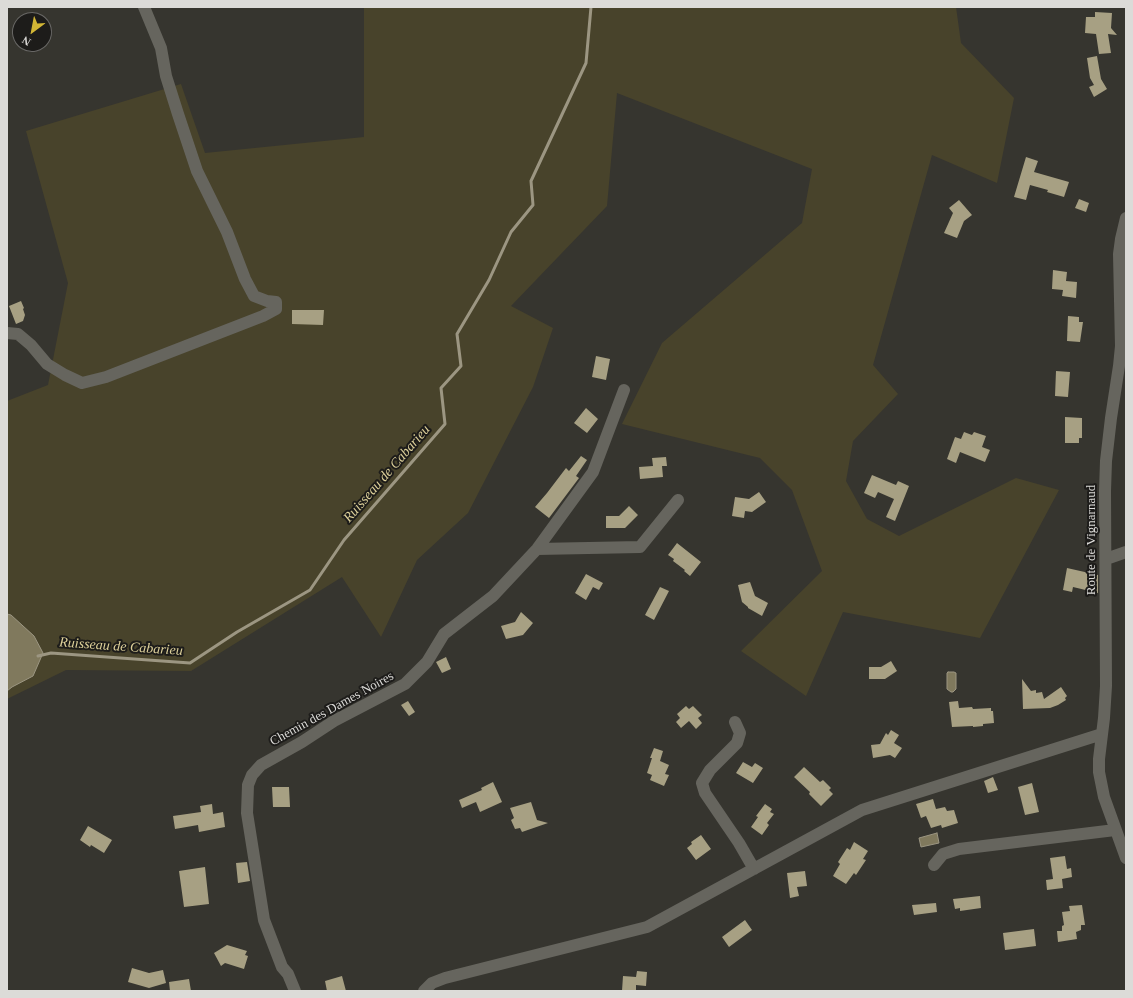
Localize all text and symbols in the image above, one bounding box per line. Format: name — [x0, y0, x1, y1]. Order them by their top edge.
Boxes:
north arrow — [12, 12, 52, 52]
text: N — [20, 34, 33, 49]
water label: Ruisseau de Cabarieu — [340, 422, 434, 526]
street label: Route de Vignarnaud — [1084, 485, 1100, 595]
water label: Ruisseau de Cabarieu — [59, 634, 183, 660]
street label: Chemin des Dames Noires — [267, 668, 397, 750]

